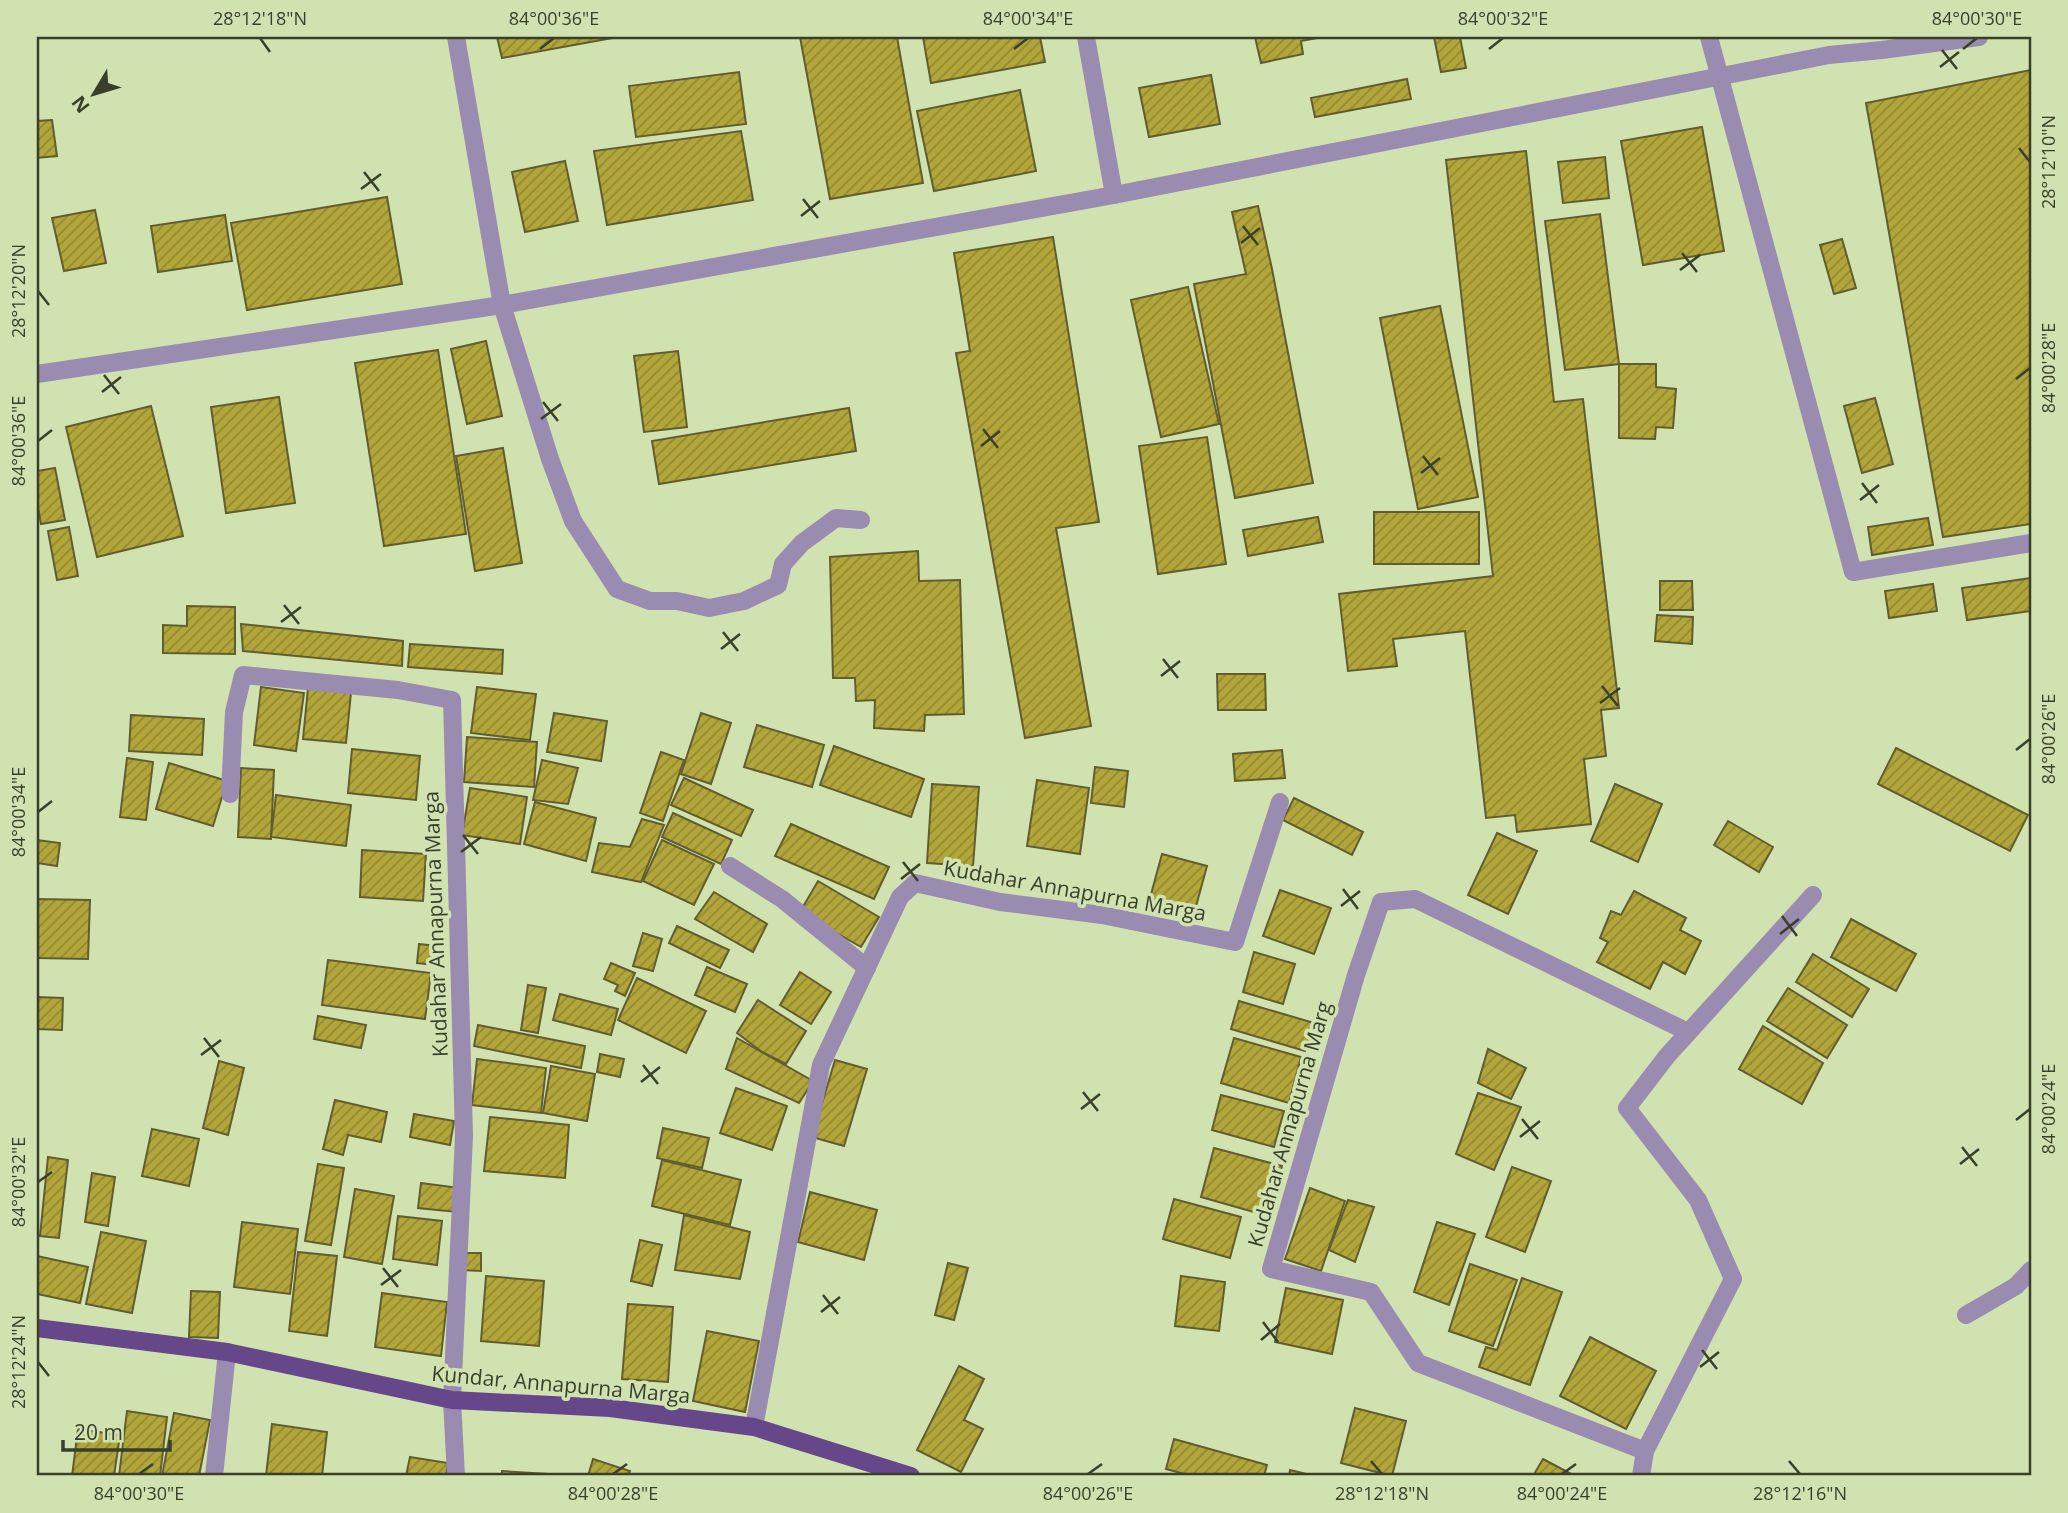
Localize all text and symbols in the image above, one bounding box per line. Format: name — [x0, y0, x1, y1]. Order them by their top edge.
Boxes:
text: 28°12'18"N — [213, 6, 307, 30]
text: 84°00'36"E — [509, 6, 599, 30]
text: 84°00'34"E — [983, 6, 1073, 30]
text: 84°00'32"E — [1458, 6, 1548, 30]
text: 84°00'30"E — [1932, 6, 2022, 30]
north arrow — [60, 60, 130, 130]
text: N — [66, 90, 96, 119]
text: 28°12'10"N — [2036, 115, 2060, 209]
text: 28°12'20"N — [6, 244, 30, 338]
text: 84°00'28"E — [2036, 323, 2060, 413]
text: 84°00'36"E — [6, 396, 30, 486]
text: 84°00'26"E — [2036, 694, 2060, 784]
text: 84°00'34"E — [6, 767, 30, 857]
street label: Kudahar Annapurna Marga — [416, 791, 454, 1057]
street label: Kudahar Annapurna Marga — [942, 853, 1208, 927]
street label: Kudahar Annapurna Marg — [1240, 998, 1338, 1250]
text: 84°00'24"E — [2036, 1064, 2060, 1154]
text: 84°00'32"E — [6, 1137, 30, 1227]
text: 28°12'24"N — [6, 1315, 30, 1409]
street label: Kundar, Annapurna Marga — [430, 1359, 692, 1409]
scale bar — [63, 1408, 170, 1452]
text: 20 m — [74, 1418, 123, 1446]
text: 84°00'30"E — [94, 1481, 184, 1505]
text: 84°00'28"E — [568, 1481, 658, 1505]
text: 84°00'26"E — [1043, 1481, 1133, 1505]
text: 28°12'18"N — [1335, 1481, 1429, 1505]
text: 84°00'24"E — [1517, 1481, 1607, 1505]
text: 28°12'16"N — [1753, 1481, 1847, 1505]

